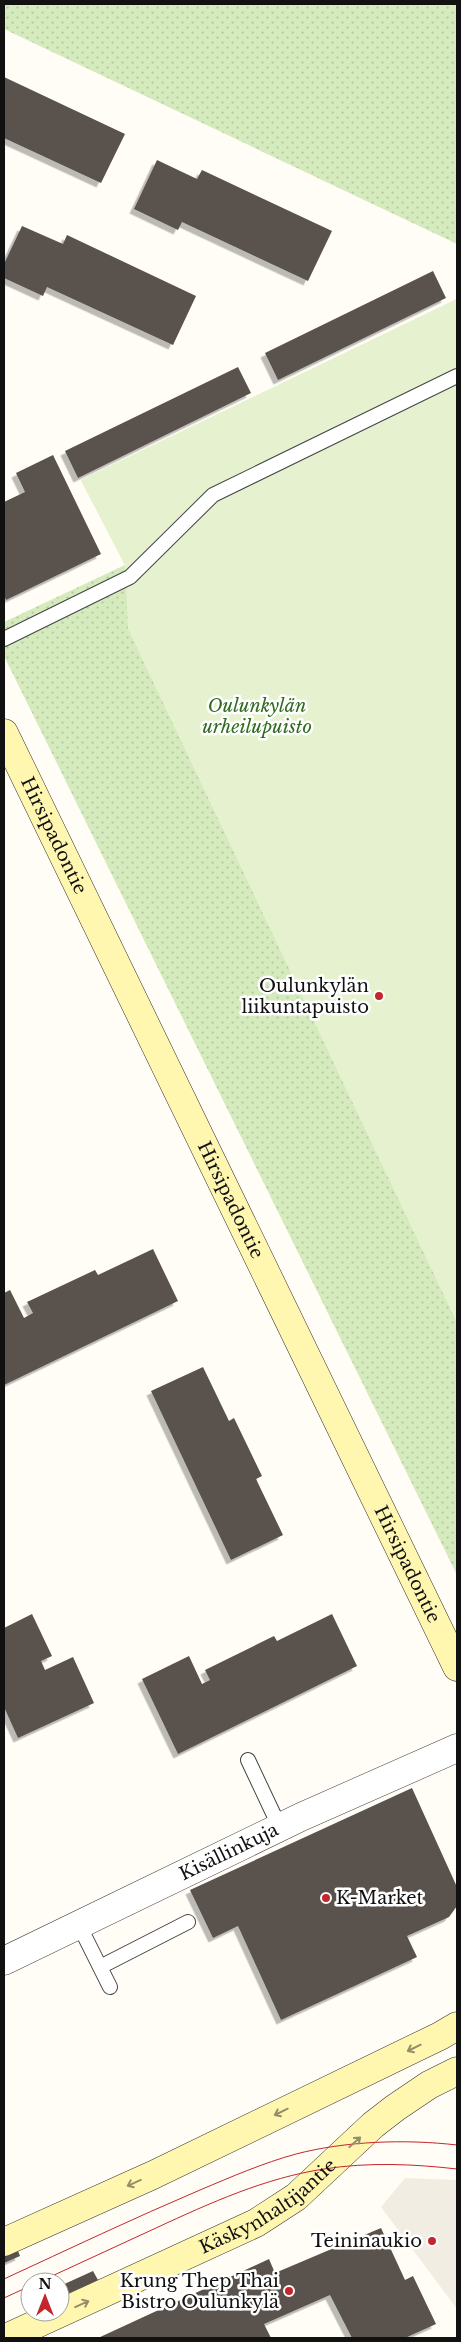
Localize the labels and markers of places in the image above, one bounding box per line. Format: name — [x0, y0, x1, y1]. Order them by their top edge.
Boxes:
place label: Oulunkylän liikuntapuisto — [241, 975, 369, 1018]
marker: Oulunkylän liikuntapuisto — [373, 990, 385, 1002]
place label: K-Market — [336, 1887, 423, 1909]
marker: K-Market — [320, 1892, 332, 1904]
place label: Teininaukio — [311, 2230, 422, 2252]
marker: Teininaukio — [426, 2235, 438, 2247]
place label: Krung Thep Thai Bistro Oulunkylä — [120, 2270, 279, 2313]
marker: Krung Thep Thai Bistro Oulunkylä — [283, 2285, 295, 2297]

